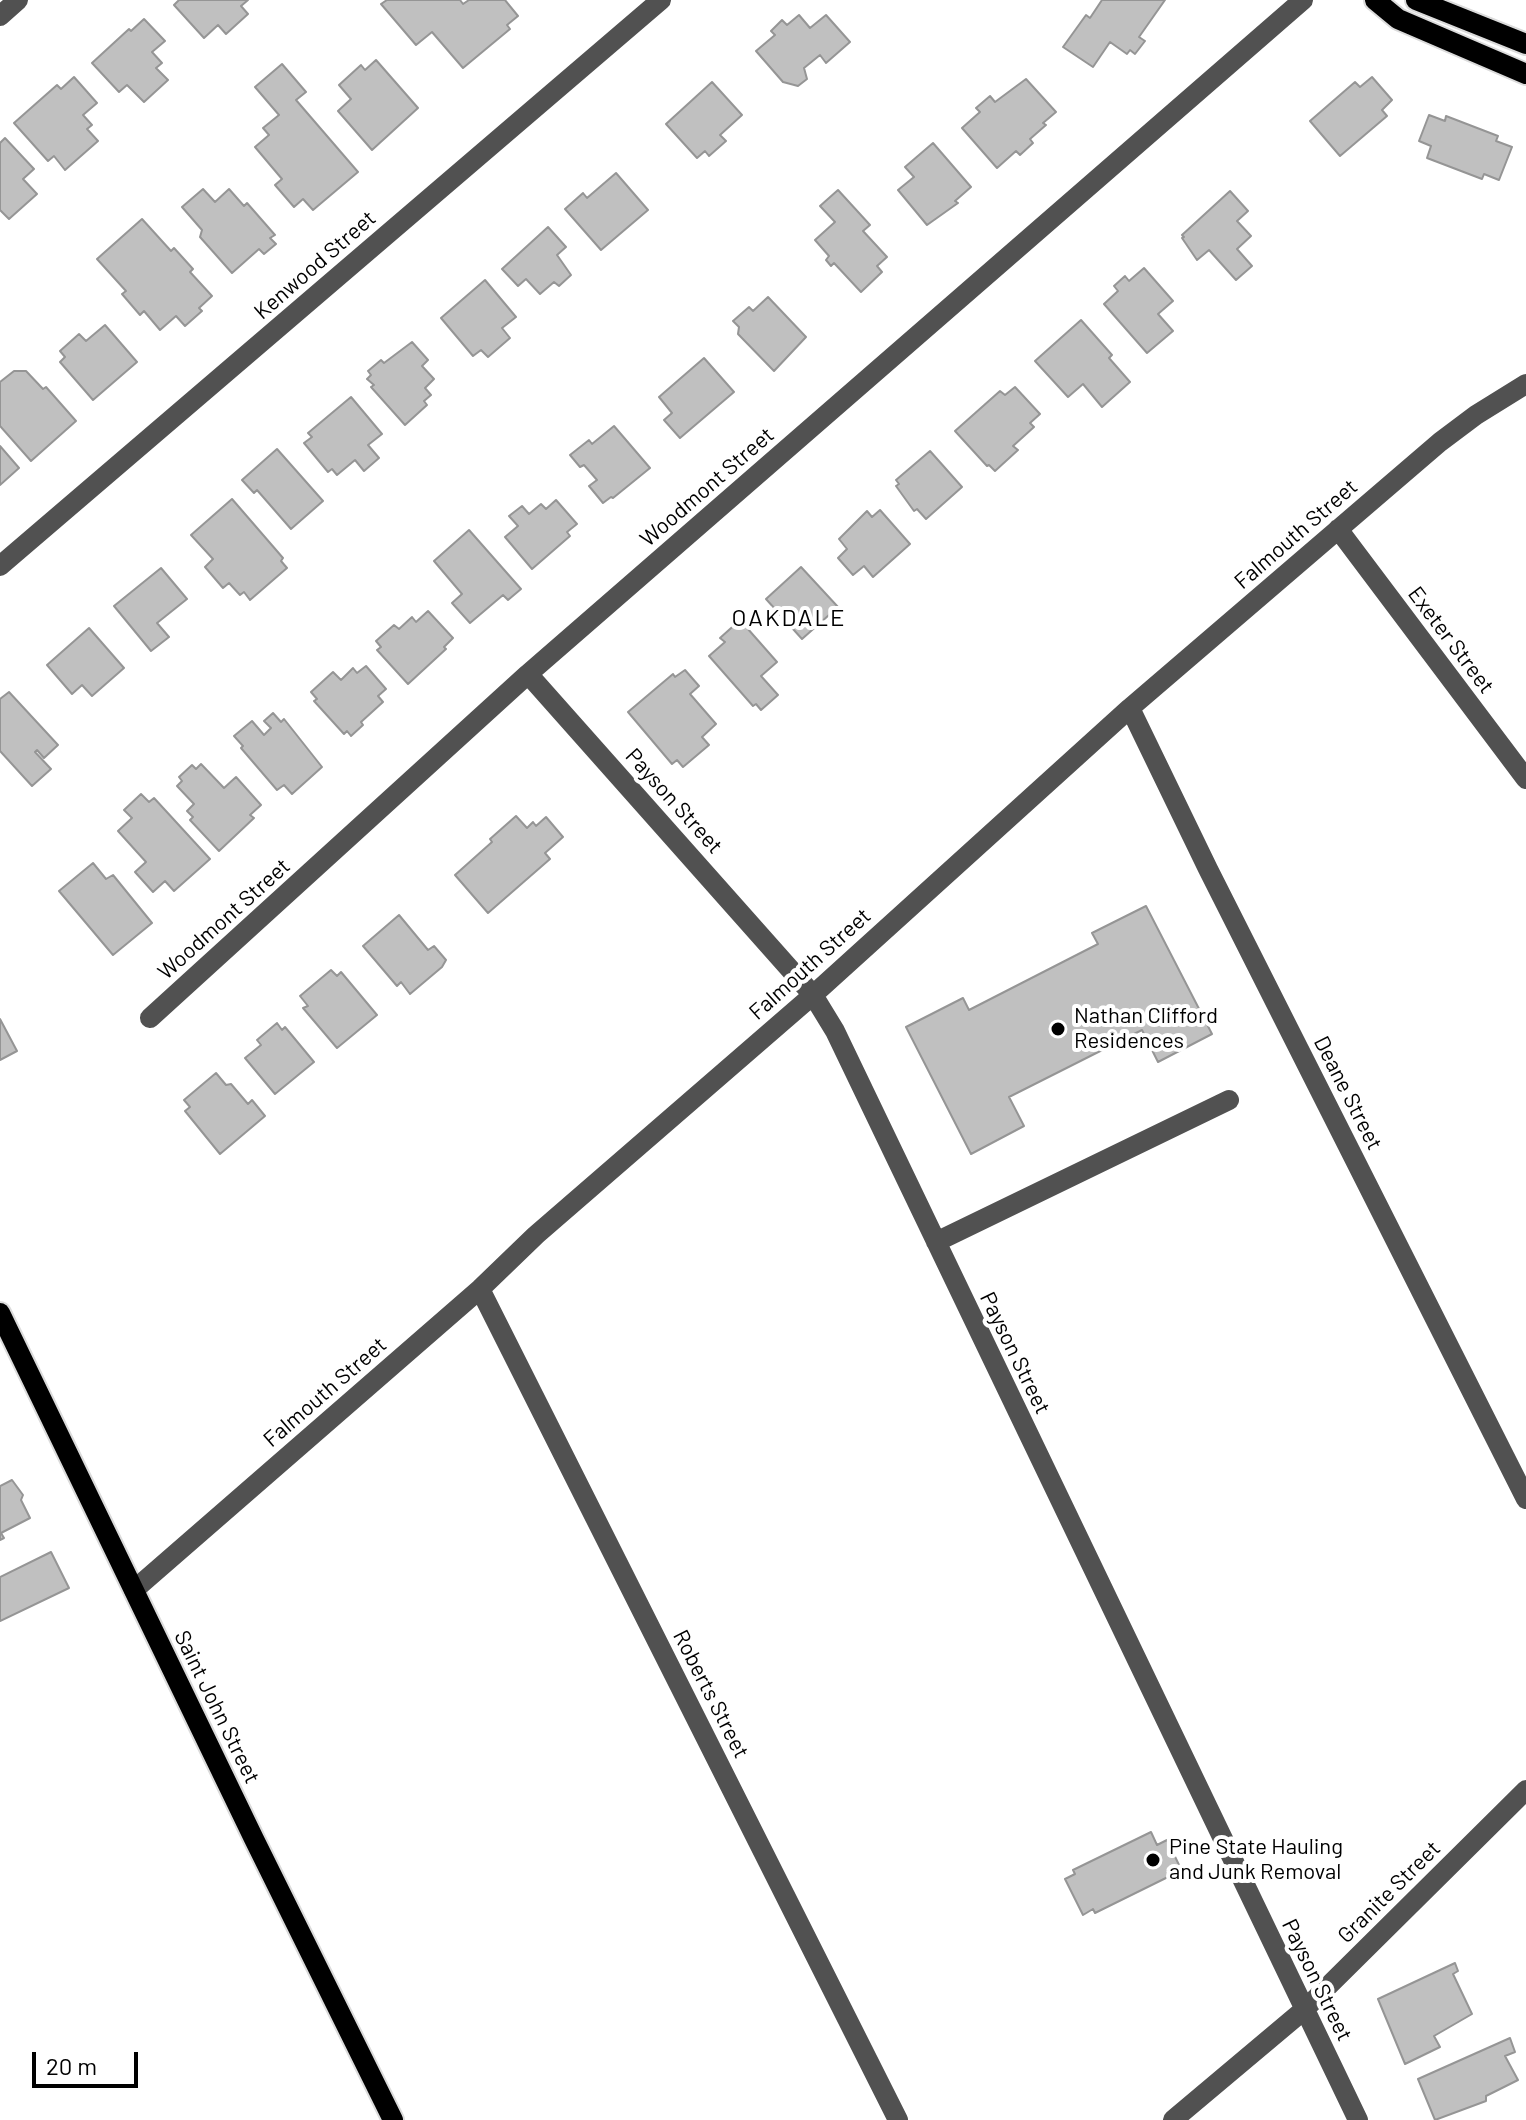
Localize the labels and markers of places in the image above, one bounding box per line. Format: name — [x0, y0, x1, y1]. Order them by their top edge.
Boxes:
place label: Nathan Clifford Residences — [1074, 1003, 1218, 1054]
marker: Nathan Clifford Residences — [1049, 1020, 1067, 1038]
place label: Pine State Hauling and Junk Removal — [1169, 1834, 1343, 1886]
marker: Pine State Hauling and Junk Removal — [1144, 1851, 1162, 1869]

